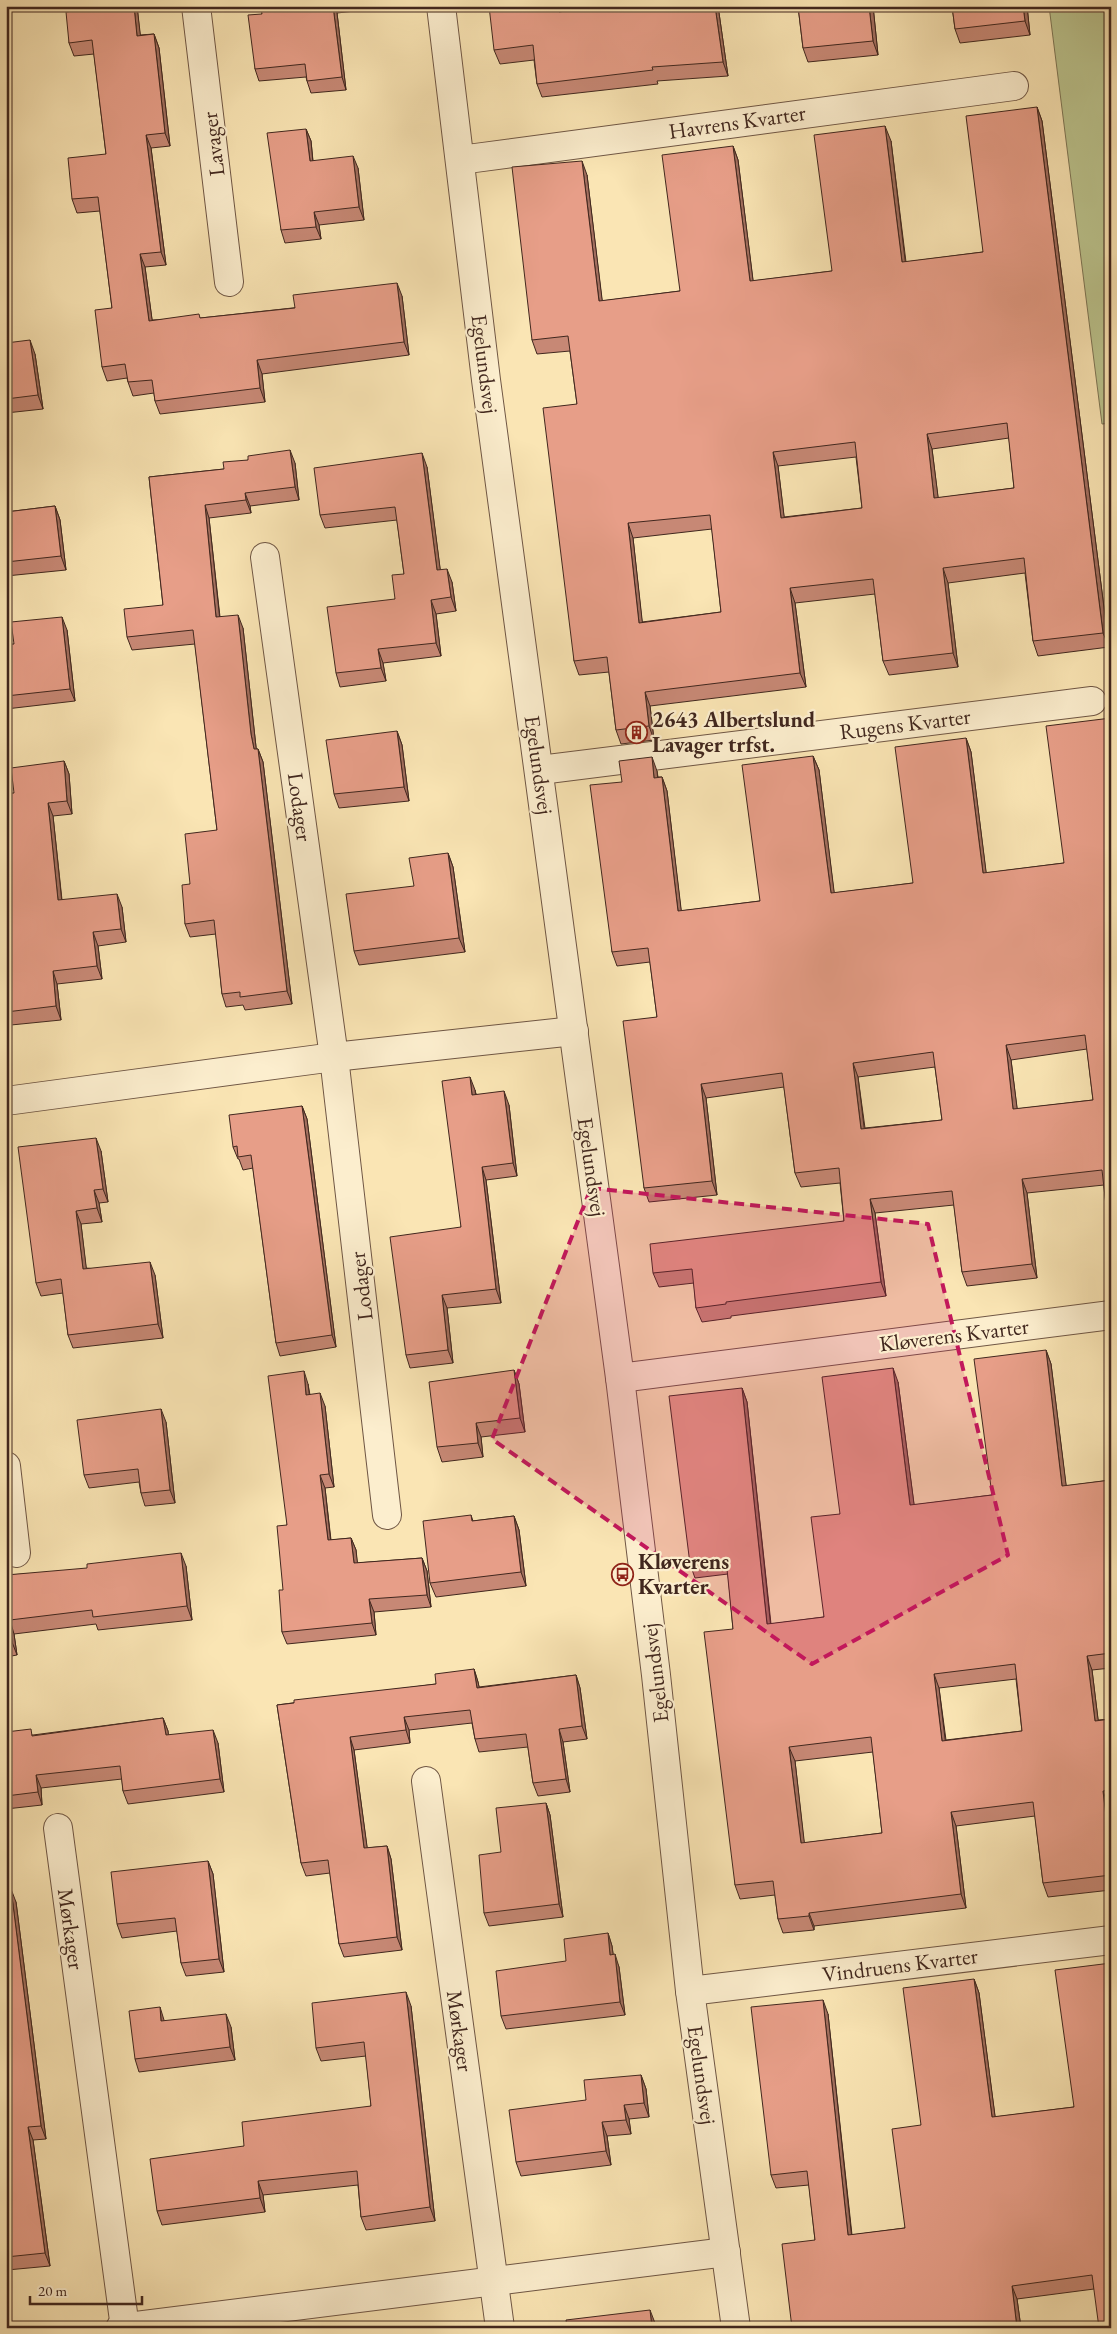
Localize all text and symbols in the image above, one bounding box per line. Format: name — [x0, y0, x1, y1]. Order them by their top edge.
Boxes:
street label: Havrens Kvarter — [667, 98, 808, 146]
street label: Lavager — [195, 109, 231, 178]
street label: Egelundsvej — [465, 313, 505, 415]
street label: Rugens Kvarter — [838, 701, 973, 746]
place label: 2643 Albertslund Lavager trfst. — [652, 705, 815, 759]
street label: Egelundsvej — [518, 713, 560, 817]
building icon: 2643 Albertslund Lavager trfst. — [624, 720, 648, 744]
street label: Lodager — [281, 771, 319, 844]
street label: Egelundsvej — [571, 1115, 613, 1219]
street label: Lodager — [342, 1249, 380, 1322]
street label: Kløverens Kvarter — [878, 1311, 1031, 1359]
place label: Kløverens Kvarter — [638, 1547, 729, 1601]
bus stop icon: Kløverens Kvarter — [610, 1562, 634, 1586]
street label: Egelundsvej — [635, 1622, 675, 1724]
street label: Mørkager — [51, 1886, 91, 1972]
street label: Vindruens Kvarter — [821, 1941, 980, 1989]
street label: Mørkager — [440, 1988, 480, 2074]
street label: Egelundsvej — [681, 2023, 723, 2127]
scale bar — [30, 2274, 142, 2306]
text: 20 m — [38, 2281, 67, 2300]

